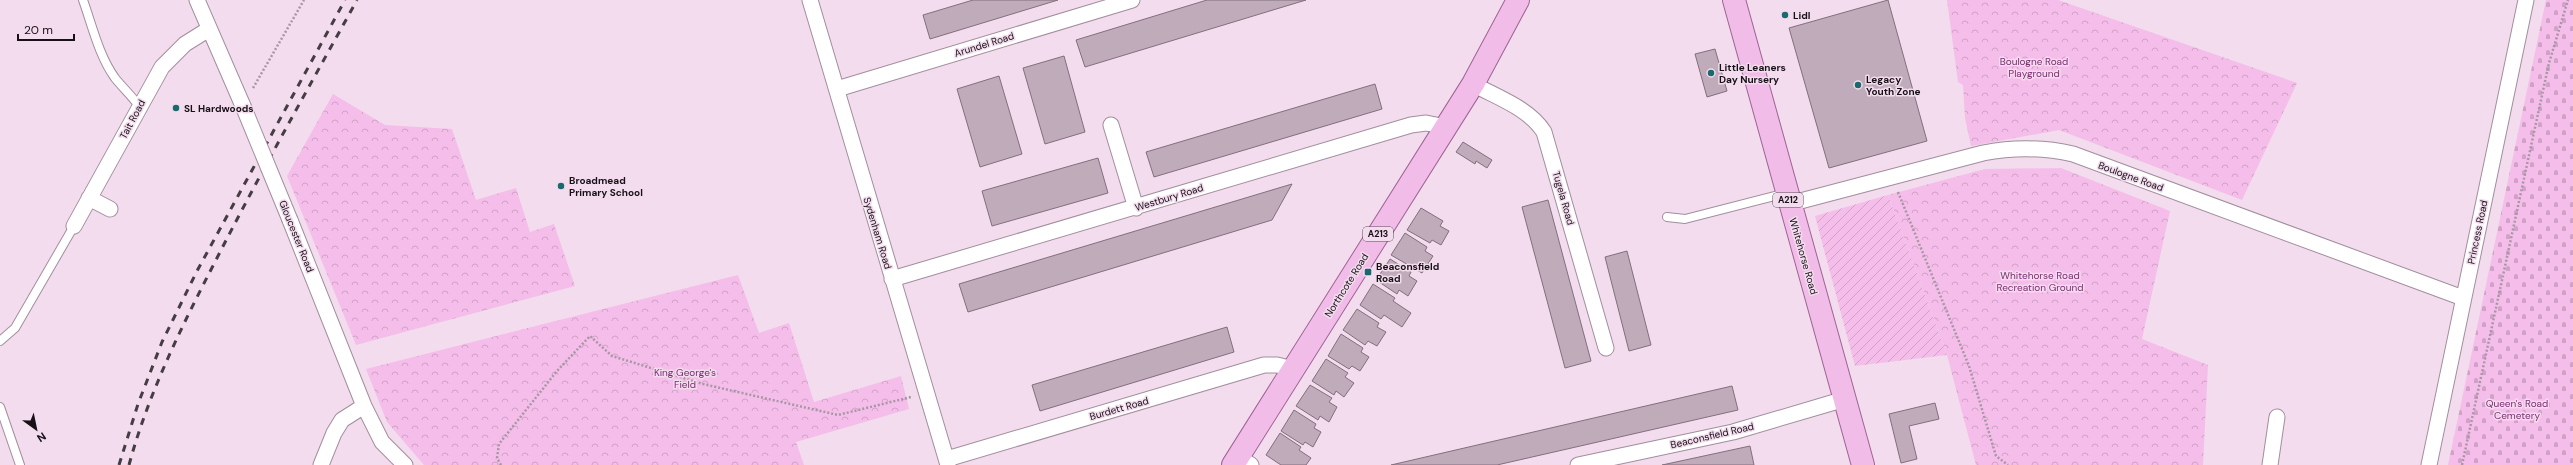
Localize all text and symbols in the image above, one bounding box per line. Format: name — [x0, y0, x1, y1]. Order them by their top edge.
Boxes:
place label: Lidl — [1793, 9, 1811, 22]
marker: Lidl — [1780, 10, 1790, 20]
scale bar — [18, 16, 74, 42]
text: 20 m — [24, 22, 53, 38]
street label: Arundel Road — [953, 29, 1016, 60]
park label: Boulogne Road Playground — [2000, 55, 2068, 80]
place label: Little Leaners Day Nursery — [1719, 61, 1786, 86]
marker: Little Leaners Day Nursery — [1706, 68, 1716, 78]
place label: Legacy Youth Zone — [1866, 73, 1921, 98]
marker: Legacy Youth Zone — [1853, 80, 1863, 90]
street label: Tait Road — [117, 97, 148, 141]
place label: SL Hardwoods — [184, 102, 254, 115]
marker: SL Hardwoods — [171, 103, 181, 113]
street label: Boulogne Road — [2096, 159, 2165, 194]
street label: Tugela Road — [1550, 170, 1577, 227]
place label: Broadmead Primary School — [569, 174, 643, 199]
marker: Broadmead Primary School — [556, 181, 566, 191]
street label: Westbury Road — [1133, 181, 1205, 214]
road number: A212 — [1773, 193, 1803, 207]
street label: Sydenham Road — [860, 196, 895, 271]
street label: Gloucester Road — [276, 198, 317, 274]
street label: Princess Road — [2464, 199, 2491, 265]
street label: Whitehorse Road — [1786, 216, 1821, 296]
road number: A213 — [1363, 227, 1393, 241]
street label: Northcote Road — [1322, 251, 1371, 320]
place label: Beaconsfield Road — [1376, 260, 1439, 285]
marker: Beaconsfield Road — [1363, 267, 1373, 277]
park label: Whitehorse Road Recreation Ground — [1997, 269, 2083, 294]
park label: King George's Field — [654, 366, 716, 391]
street label: Burdett Road — [1088, 394, 1150, 423]
park label: Queen's Road Cemetery — [2486, 397, 2548, 422]
north arrow — [16, 409, 56, 449]
street label: Beaconsfield Road — [1669, 420, 1755, 451]
text: N — [34, 429, 49, 445]

